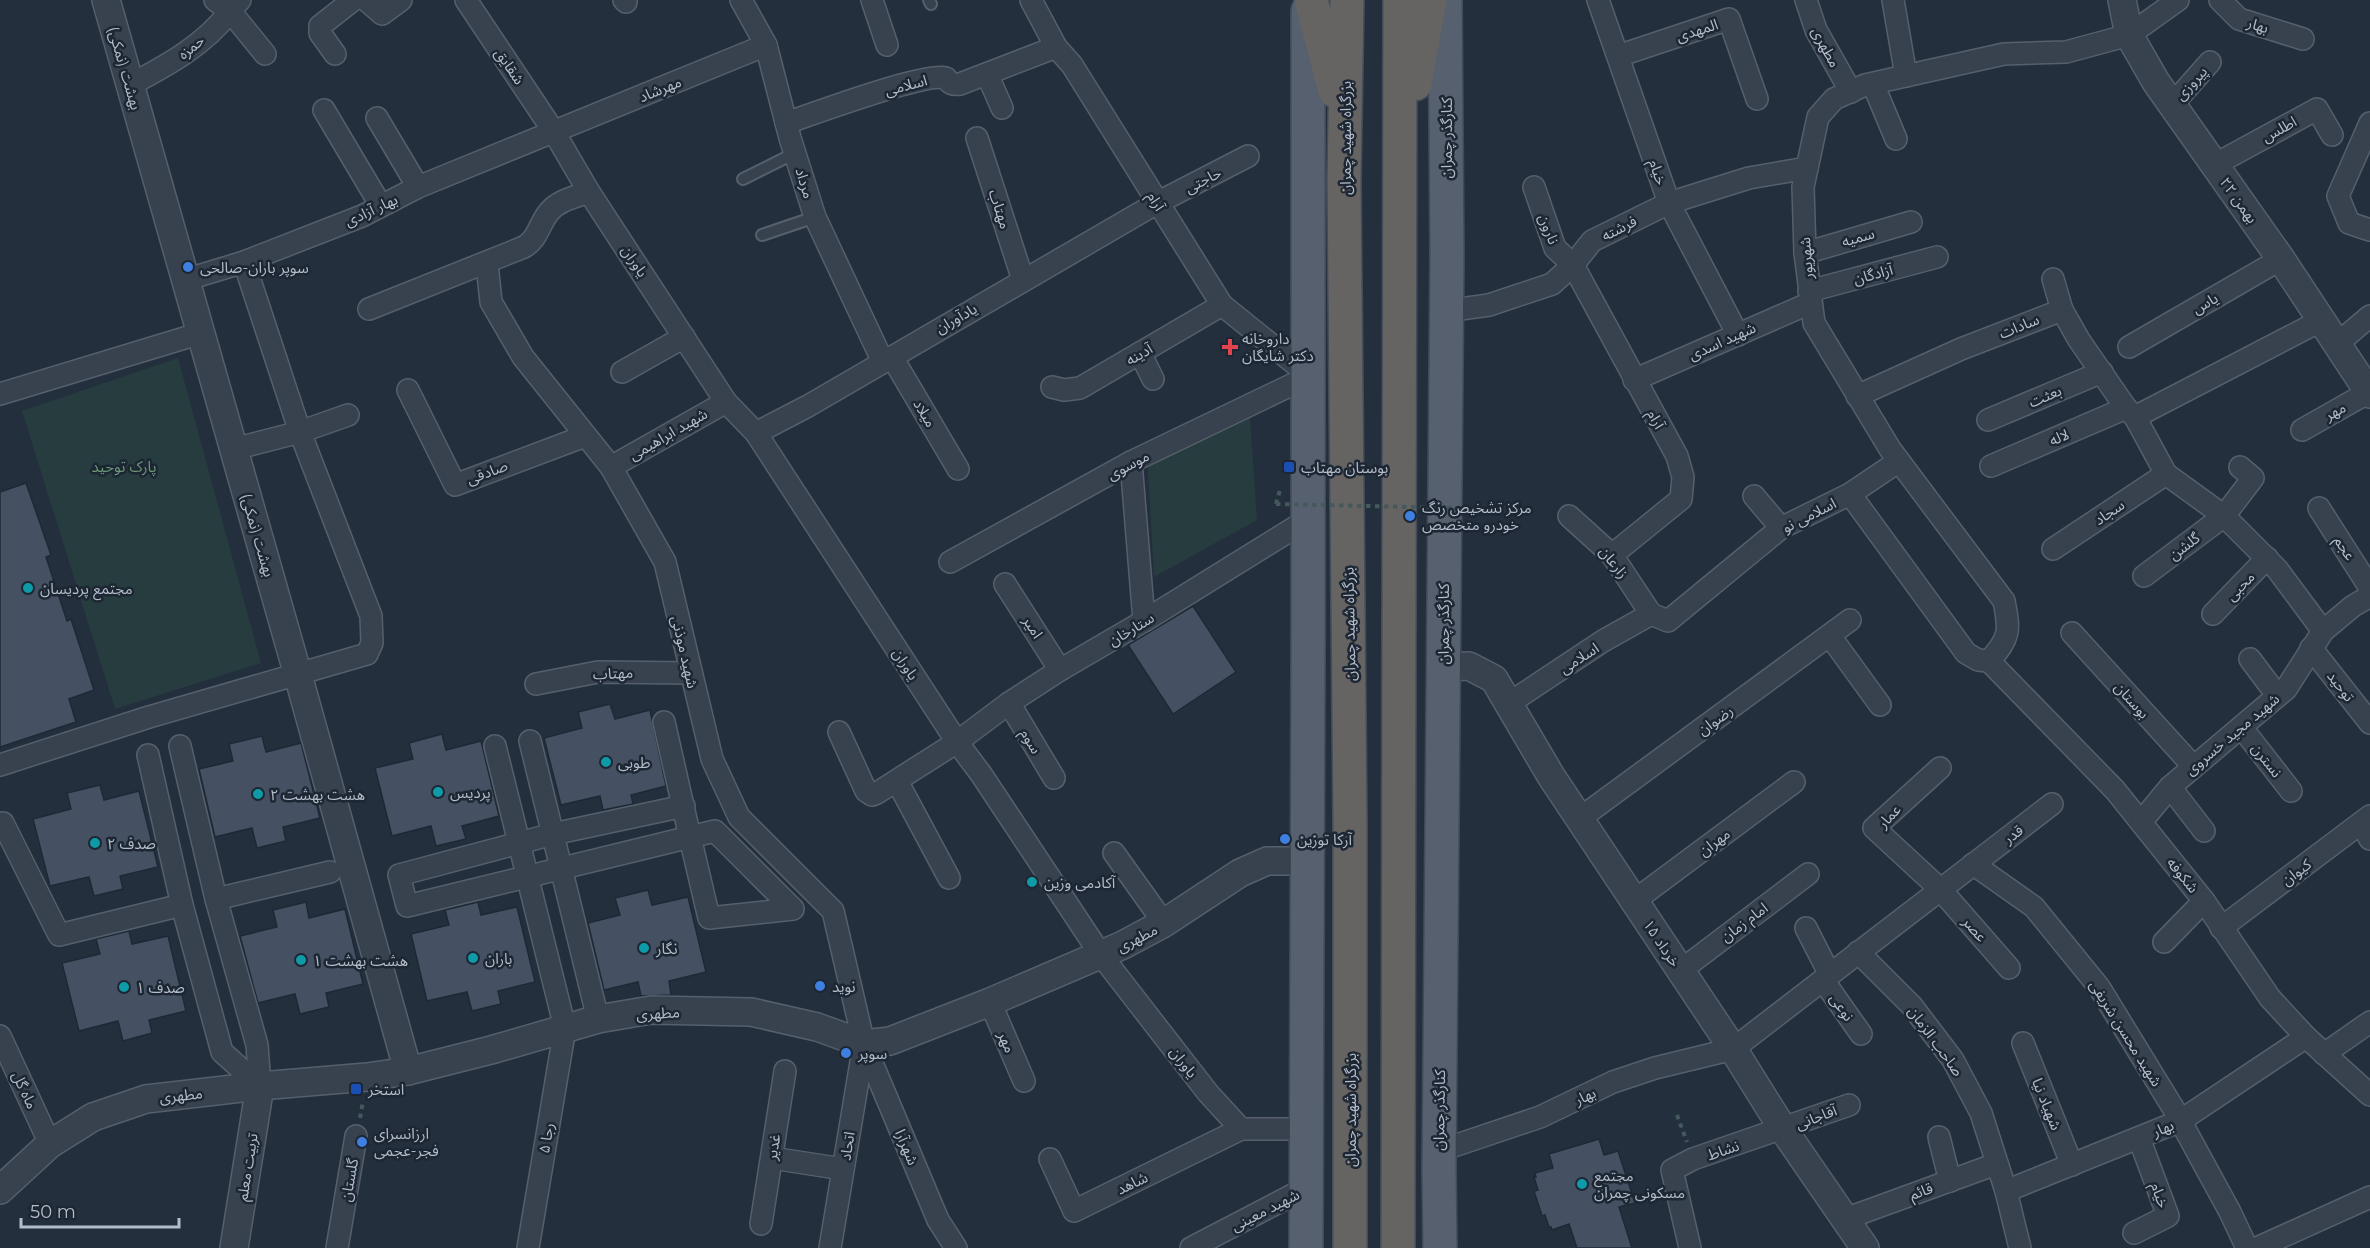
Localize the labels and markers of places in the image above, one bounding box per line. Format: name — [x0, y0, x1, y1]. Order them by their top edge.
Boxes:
place label: سوپر باران-صالحی — [200, 258, 309, 278]
marker: سوپر باران-صالحی — [181, 260, 195, 274]
place label: داروخانه دکتر شایگان — [1242, 329, 1314, 365]
marker: داروخانه دکتر شایگان — [1223, 340, 1237, 354]
place label: بوستان مهتاب — [1301, 458, 1388, 477]
marker: بوستان مهتاب — [1282, 460, 1296, 474]
place label: مرکز تشخیص رنگ خودرو متخصص — [1422, 498, 1532, 534]
marker: مرکز تشخیص رنگ خودرو متخصص — [1403, 509, 1417, 523]
place label: مجتمع پردیسان — [40, 579, 133, 601]
marker: مجتمع پردیسان — [21, 581, 35, 595]
place label: طوبی — [618, 753, 650, 772]
marker: طوبی — [599, 755, 613, 769]
place label: پردیس — [450, 783, 491, 803]
place label: هشت بهشت ۲ — [270, 785, 365, 804]
marker: پردیس — [431, 785, 445, 799]
marker: هشت بهشت ۲ — [251, 787, 265, 801]
place label: آرکا توزین — [1297, 830, 1353, 849]
marker: آرکا توزین — [1278, 832, 1292, 846]
place label: صدف ۲ — [107, 834, 156, 853]
marker: صدف ۲ — [88, 836, 102, 850]
place label: آکادمی وزین — [1044, 873, 1116, 892]
marker: آکادمی وزین — [1025, 875, 1039, 889]
place label: نگار — [655, 939, 678, 958]
marker: نگار — [637, 941, 651, 955]
place label: باران — [485, 949, 512, 968]
place label: هشت بهشت ۱ — [313, 951, 408, 970]
marker: باران — [466, 951, 480, 965]
marker: هشت بهشت ۱ — [294, 953, 308, 967]
place label: نوید — [832, 977, 856, 996]
place label: صدف ۱ — [136, 978, 185, 997]
marker: نوید — [813, 979, 827, 993]
marker: صدف ۱ — [117, 980, 131, 994]
place label: سوپر — [857, 1044, 888, 1064]
marker: سوپر — [839, 1046, 853, 1060]
place label: استخر — [367, 1080, 404, 1099]
marker: استخر — [349, 1082, 363, 1096]
place label: ارزانسرای فجر-عجمی — [374, 1124, 439, 1160]
marker: ارزانسرای فجر-عجمی — [355, 1135, 369, 1149]
place label: مجتمع مسکونی چمران — [1594, 1166, 1685, 1203]
marker: مجتمع مسکونی چمران — [1575, 1177, 1589, 1191]

